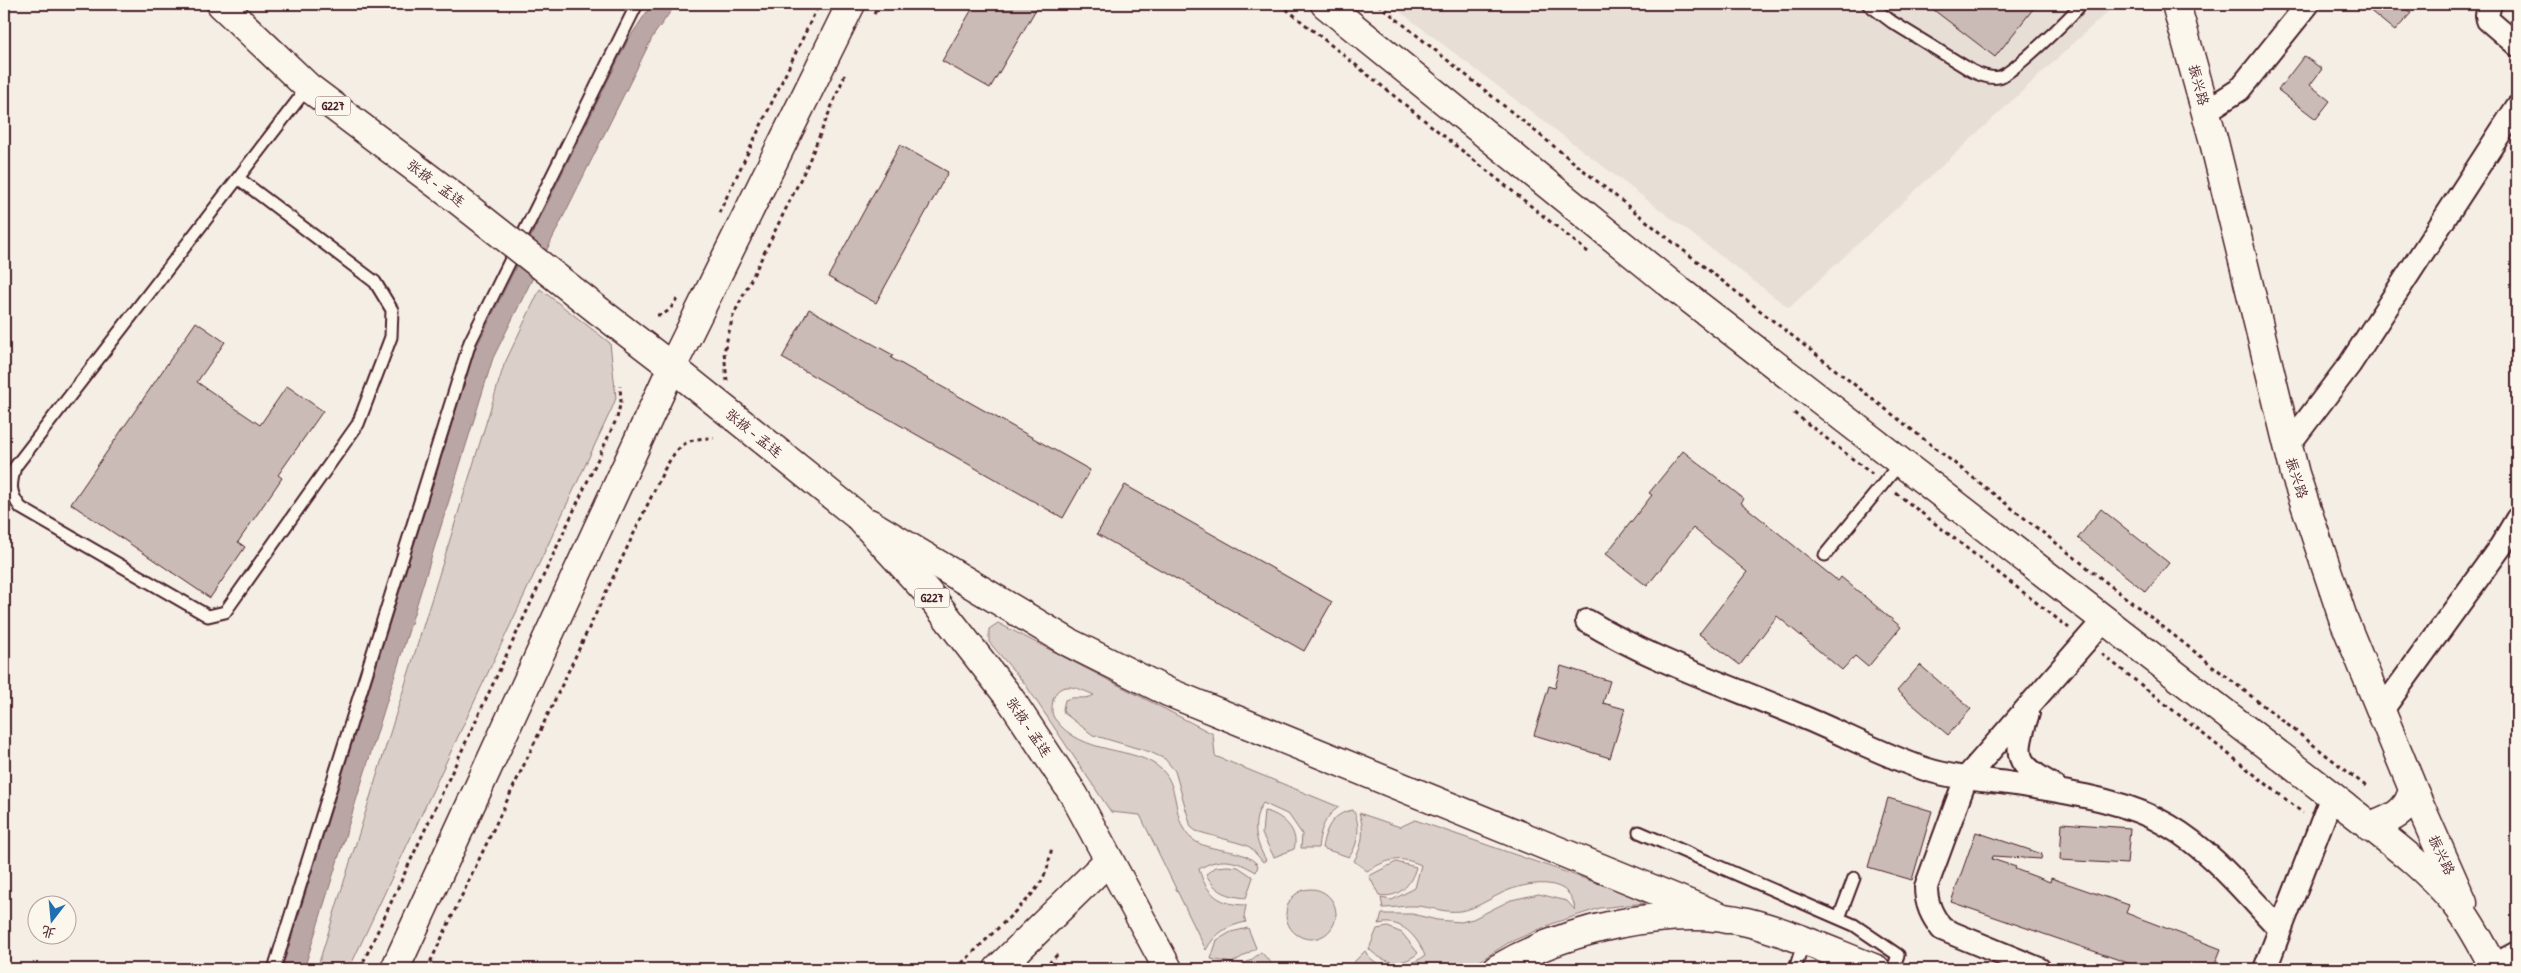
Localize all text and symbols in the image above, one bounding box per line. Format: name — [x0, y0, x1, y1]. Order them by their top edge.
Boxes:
street label: 振兴路 — [2185, 62, 2214, 108]
road number: G227 — [316, 96, 350, 115]
street label: 张掖 - 孟连 — [403, 155, 469, 211]
street label: 张掖 - 孟连 — [722, 404, 787, 461]
street label: 振兴路 — [2282, 455, 2313, 501]
road number: G227 — [914, 588, 950, 608]
street label: 张掖 - 孟连 — [1002, 693, 1056, 760]
street label: 振兴路 — [2425, 832, 2460, 878]
north arrow — [28, 896, 78, 946]
text: 北 — [39, 922, 58, 944]

